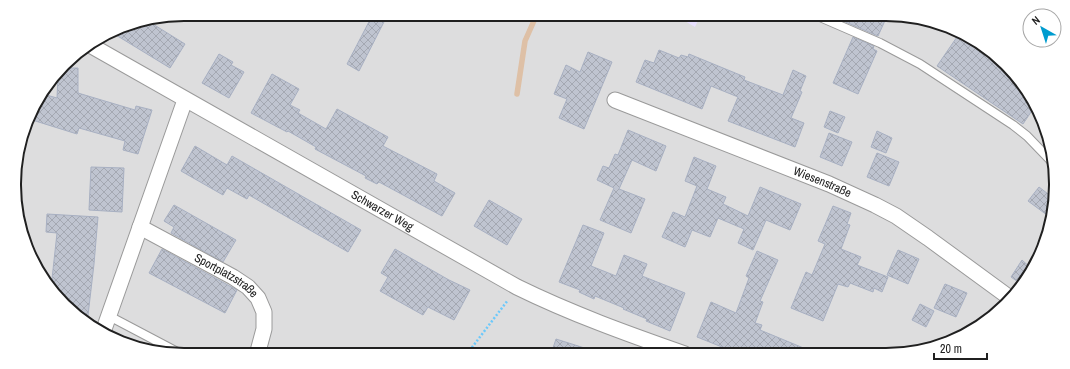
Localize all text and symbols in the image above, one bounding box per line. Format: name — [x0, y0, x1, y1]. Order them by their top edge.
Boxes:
north arrow — [1022, 8, 1062, 48]
text: N — [1029, 13, 1043, 28]
street label: Wiesenstraße — [791, 163, 854, 201]
street label: Schwarzer Weg — [348, 187, 417, 235]
street label: Sportplatzstraße — [192, 250, 262, 301]
scale bar — [934, 335, 987, 361]
text: 20 m — [940, 341, 962, 357]

